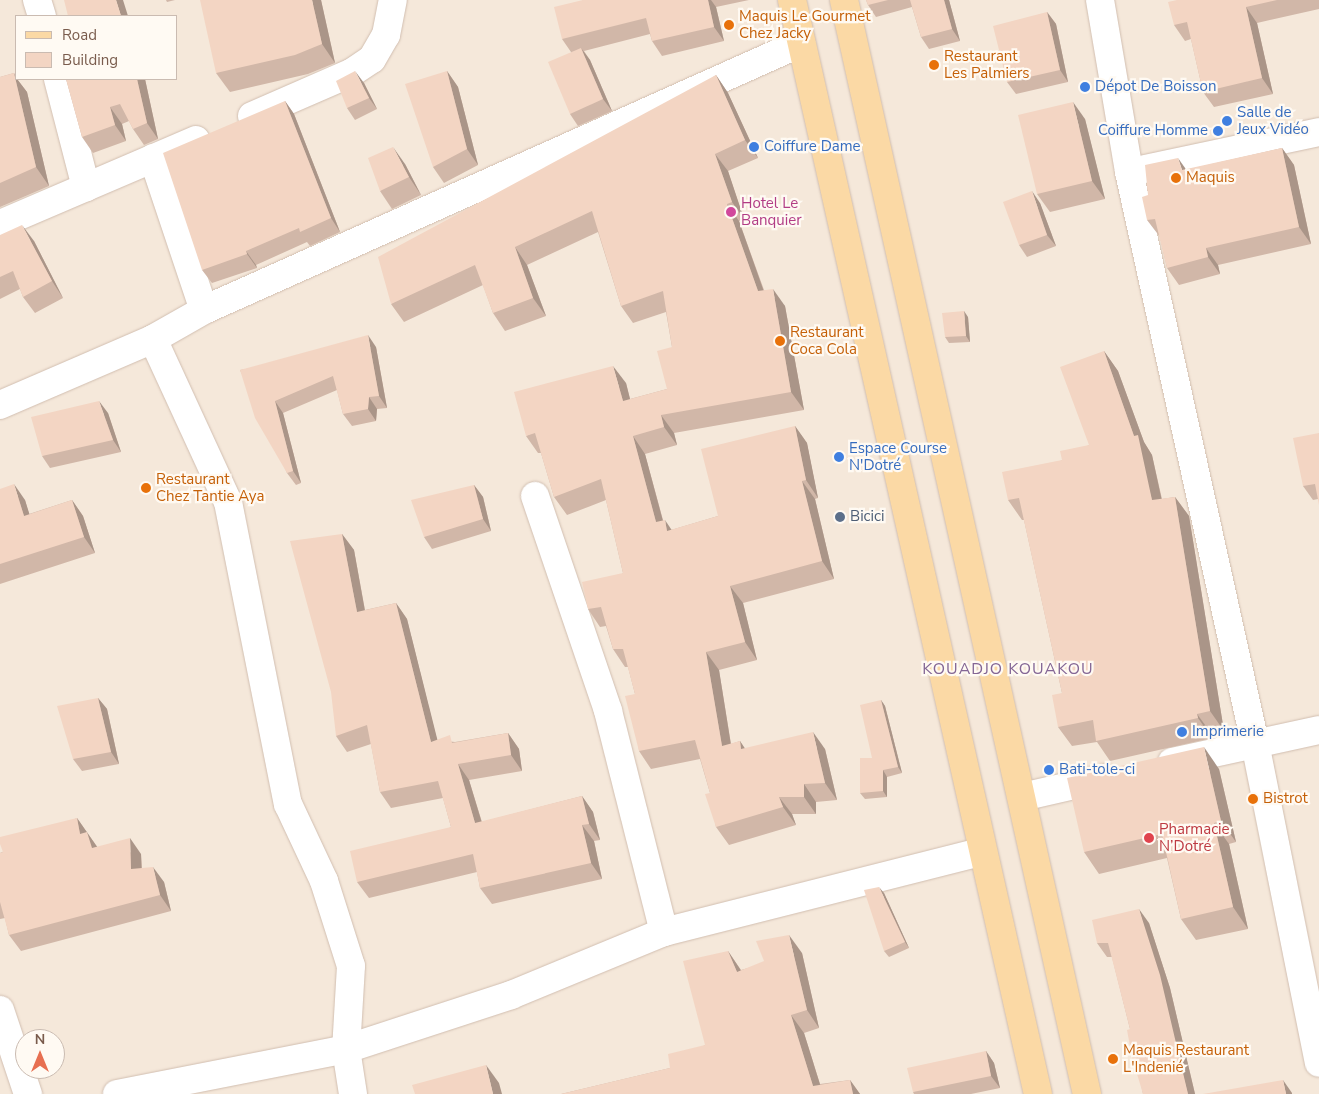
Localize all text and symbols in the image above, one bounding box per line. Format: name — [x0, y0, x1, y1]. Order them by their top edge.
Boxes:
place label: Maquis Le Gourmet Chez Jacky — [739, 7, 870, 42]
legend — [15, 15, 178, 80]
marker: Maquis Le Gourmet Chez Jacky — [723, 19, 735, 31]
text: Road — [62, 25, 97, 45]
place label: Restaurant Les Palmiers — [944, 47, 1029, 82]
text: Building — [62, 50, 118, 70]
marker: Restaurant Les Palmiers — [928, 59, 940, 71]
place label: Dépot De Boisson — [1095, 78, 1216, 96]
marker: Dépot De Boisson — [1079, 81, 1091, 93]
place label: Salle de Jeux Vidéo — [1237, 103, 1309, 138]
marker: Salle de Jeux Vidéo — [1221, 115, 1233, 127]
place label: Coiffure Homme — [1098, 122, 1208, 140]
marker: Coiffure Homme — [1212, 125, 1224, 137]
place label: Coiffure Dame — [764, 138, 861, 156]
marker: Coiffure Dame — [748, 141, 760, 153]
place label: Maquis — [1186, 169, 1235, 187]
marker: Maquis — [1170, 172, 1182, 184]
place label: Hotel Le Banquier — [741, 194, 802, 229]
marker: Hotel Le Banquier — [725, 206, 737, 218]
place label: Restaurant Coca Cola — [790, 323, 864, 358]
marker: Restaurant Coca Cola — [774, 335, 786, 347]
place label: Espace Course N'Dotré — [849, 439, 947, 474]
marker: Espace Course N'Dotré — [833, 451, 845, 463]
place label: Restaurant Chez Tantie Aya — [156, 470, 264, 505]
marker: Restaurant Chez Tantie Aya — [140, 482, 152, 494]
place label: Bicici — [850, 508, 884, 526]
marker: Bicici — [834, 511, 846, 523]
district label: KOUADJO KOUAKOU — [920, 659, 1096, 679]
place label: Imprimerie — [1192, 723, 1264, 741]
marker: Imprimerie — [1176, 726, 1188, 738]
place label: Bati-tole-ci — [1059, 761, 1135, 779]
marker: Bati-tole-ci — [1043, 764, 1055, 776]
place label: Bistrot — [1263, 790, 1308, 808]
marker: Bistrot — [1247, 793, 1259, 805]
place label: Pharmacie N’Dotré — [1159, 820, 1230, 855]
marker: Pharmacie N’Dotré — [1143, 832, 1155, 844]
north arrow — [15, 1029, 65, 1079]
text: N — [35, 1030, 45, 1049]
place label: Maquis Restaurant L'Indenié — [1123, 1041, 1249, 1076]
marker: Maquis Restaurant L'Indenié — [1107, 1053, 1119, 1065]

